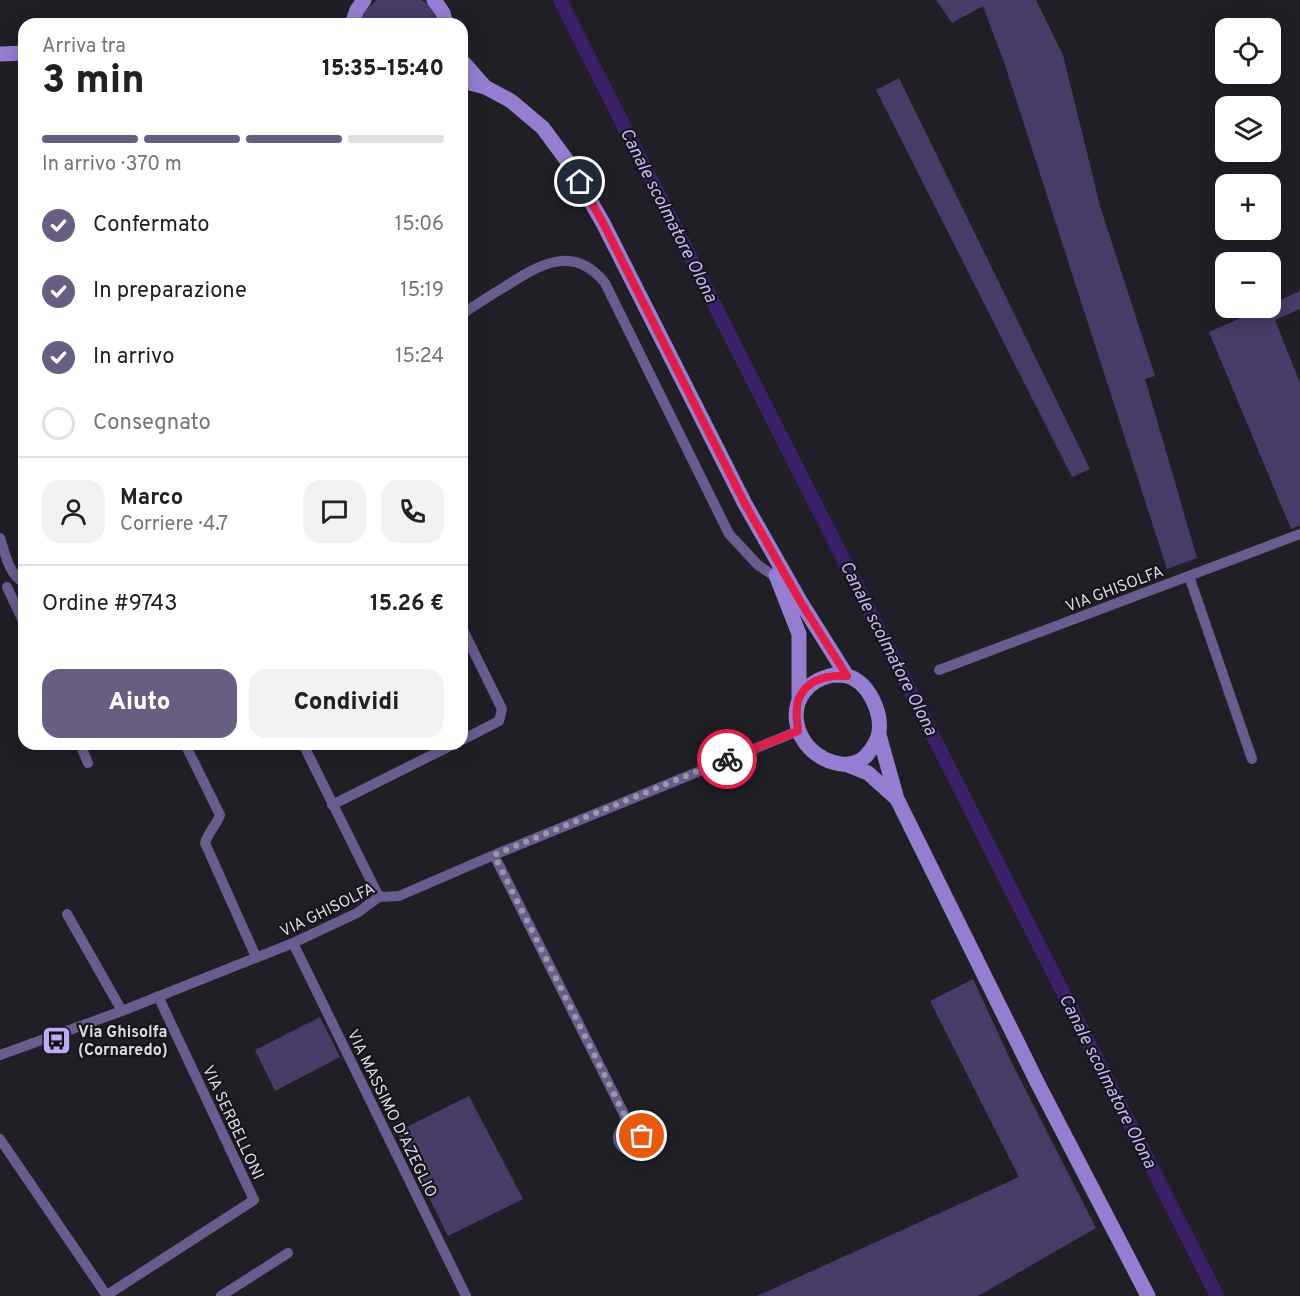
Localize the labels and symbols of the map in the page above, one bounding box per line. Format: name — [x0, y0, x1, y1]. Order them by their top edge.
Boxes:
water label: Canale scolmatore Olona — [614, 125, 722, 307]
pin — [554, 156, 605, 207]
water label: Canale scolmatore Olona — [834, 558, 942, 740]
street label: VIA GHISOLFA — [1063, 562, 1167, 618]
courier — [697, 729, 757, 789]
street label: VIA GHISOLFA — [277, 879, 379, 942]
water label: Canale scolmatore Olona — [1053, 991, 1161, 1173]
place label: Via Ghisolfa (Cornaredo) — [78, 1023, 168, 1061]
bus stop icon: Via Ghisolfa (Cornaredo) — [41, 1024, 73, 1056]
street label: VIA MASSIMO D'AZEGLIO — [342, 1027, 441, 1201]
street label: VIA SERBELLONI — [197, 1063, 267, 1183]
pin — [616, 1110, 667, 1161]

